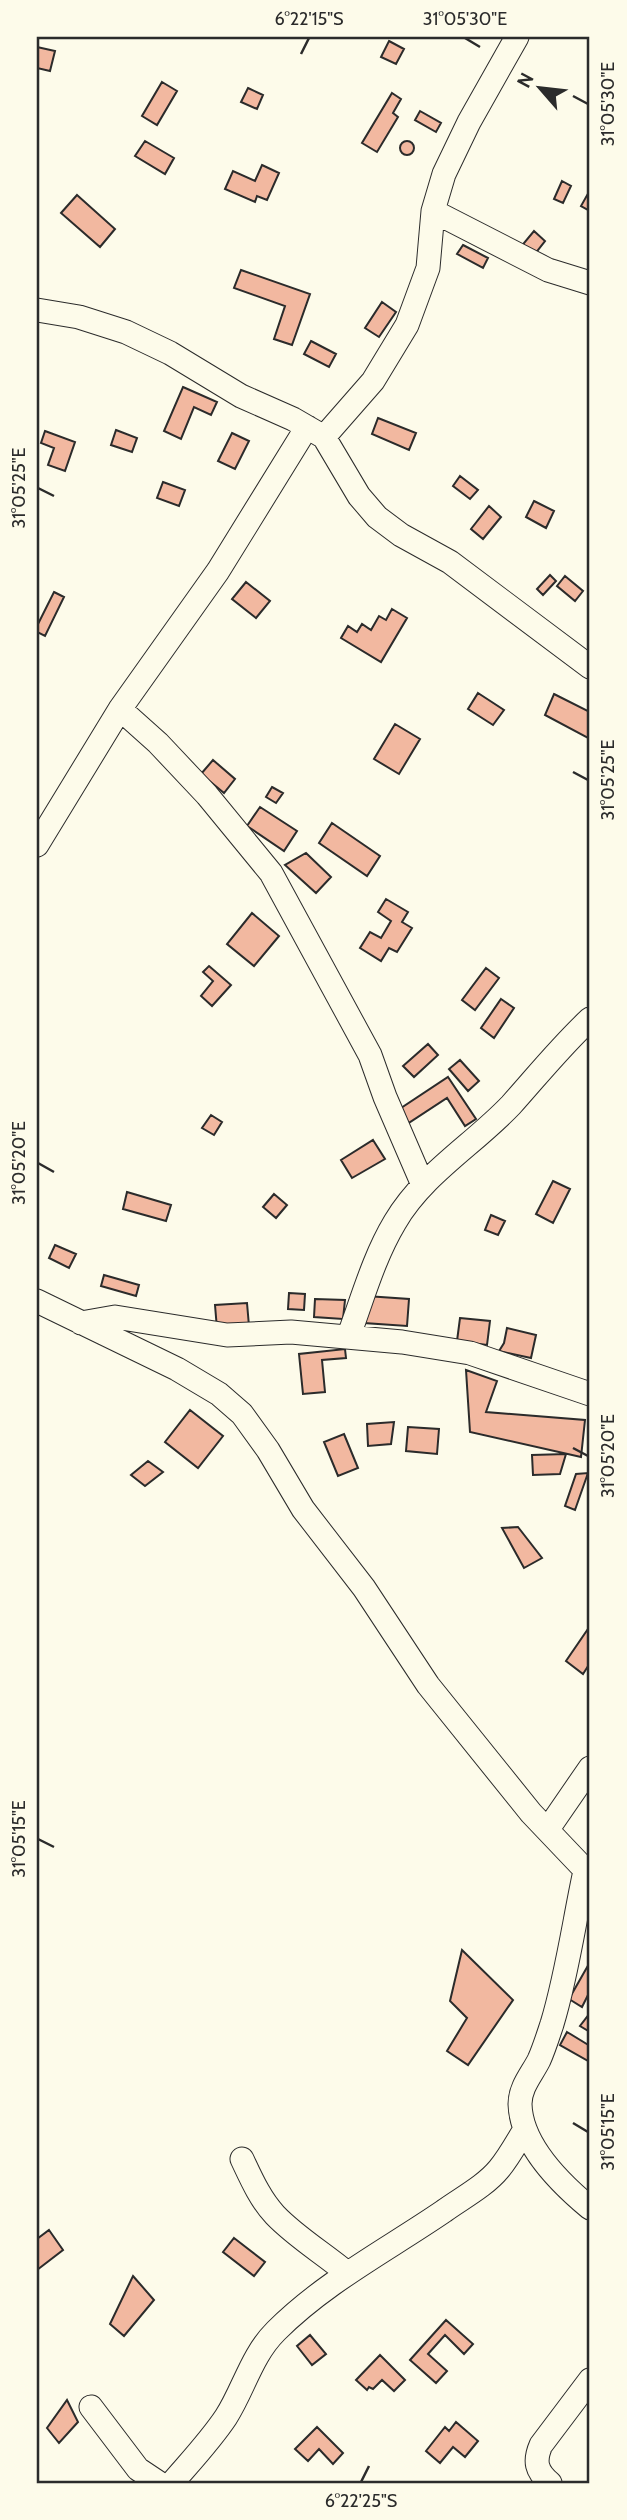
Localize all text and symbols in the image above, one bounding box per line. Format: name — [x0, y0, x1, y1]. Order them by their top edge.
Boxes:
text: 6°22'15"S — [274, 8, 344, 30]
text: 31°05'30"E — [423, 8, 507, 30]
north arrow — [504, 52, 574, 122]
text: 31°05'30"E — [597, 62, 619, 146]
text: N — [512, 69, 539, 92]
text: 31°05'25"E — [8, 447, 30, 529]
text: 31°05'25"E — [597, 739, 619, 821]
text: 31°05'20"E — [8, 1121, 30, 1205]
text: 31°05'20"E — [597, 1414, 619, 1498]
text: 31°05'15"E — [8, 1800, 30, 1878]
text: 31°05'15"E — [597, 2093, 619, 2171]
text: 6°22'25"S — [325, 2490, 397, 2512]

